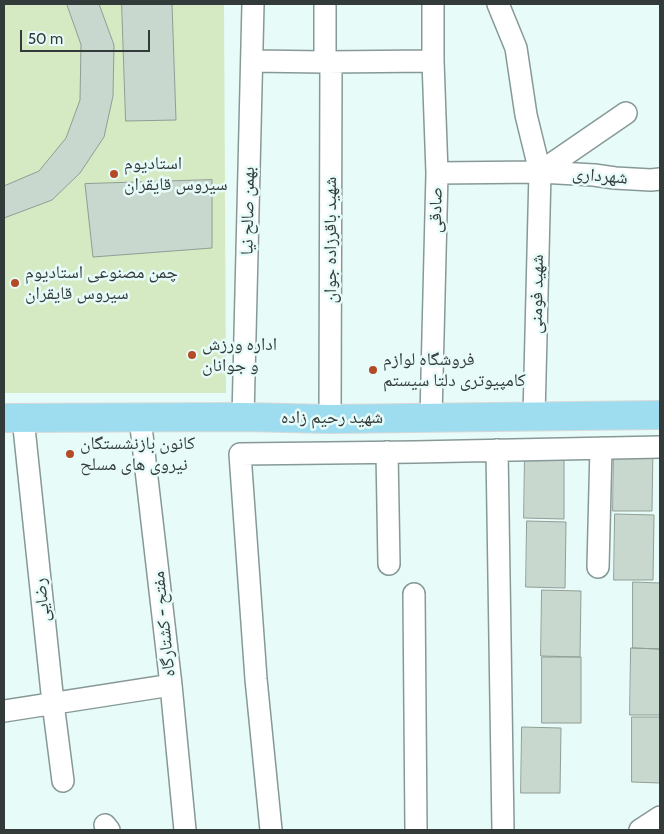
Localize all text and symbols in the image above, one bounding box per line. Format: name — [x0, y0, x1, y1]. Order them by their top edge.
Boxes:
scale bar — [22, 20, 152, 52]
text: 50 m — [28, 30, 63, 48]
place label: استادیوم سیروس قایقران — [124, 153, 228, 195]
street label: شهرداری — [571, 163, 629, 189]
street label: بهمن صالح نیا — [236, 167, 260, 255]
marker: استادیوم سیروس قایقران — [108, 168, 120, 180]
street label: شهید باقرزاده جوان — [320, 177, 342, 303]
street label: صادقی — [425, 187, 447, 233]
street label: شهید فومنی — [526, 254, 548, 334]
place label: چمن مصنوعی استادیوم سیروس قایقران — [25, 262, 178, 304]
marker: چمن مصنوعی استادیوم سیروس قایقران — [9, 277, 21, 289]
place label: اداره ورزش و جوانان — [202, 334, 277, 376]
marker: اداره ورزش و جوانان — [186, 349, 198, 361]
place label: فروشگاه لوازم کامپیوتری دلتا سیستم — [383, 349, 526, 392]
marker: فروشگاه لوازم کامپیوتری دلتا سیستم — [367, 364, 379, 376]
street label: شهید رحیم زاده — [281, 407, 383, 429]
place label: کانون بازنشستگان نیروی های مسلح — [80, 433, 195, 476]
marker: کانون بازنشستگان نیروی های مسلح — [64, 448, 76, 460]
street label: مفتح - کشتارگاه — [148, 570, 180, 678]
street label: رضایی — [29, 577, 55, 623]

